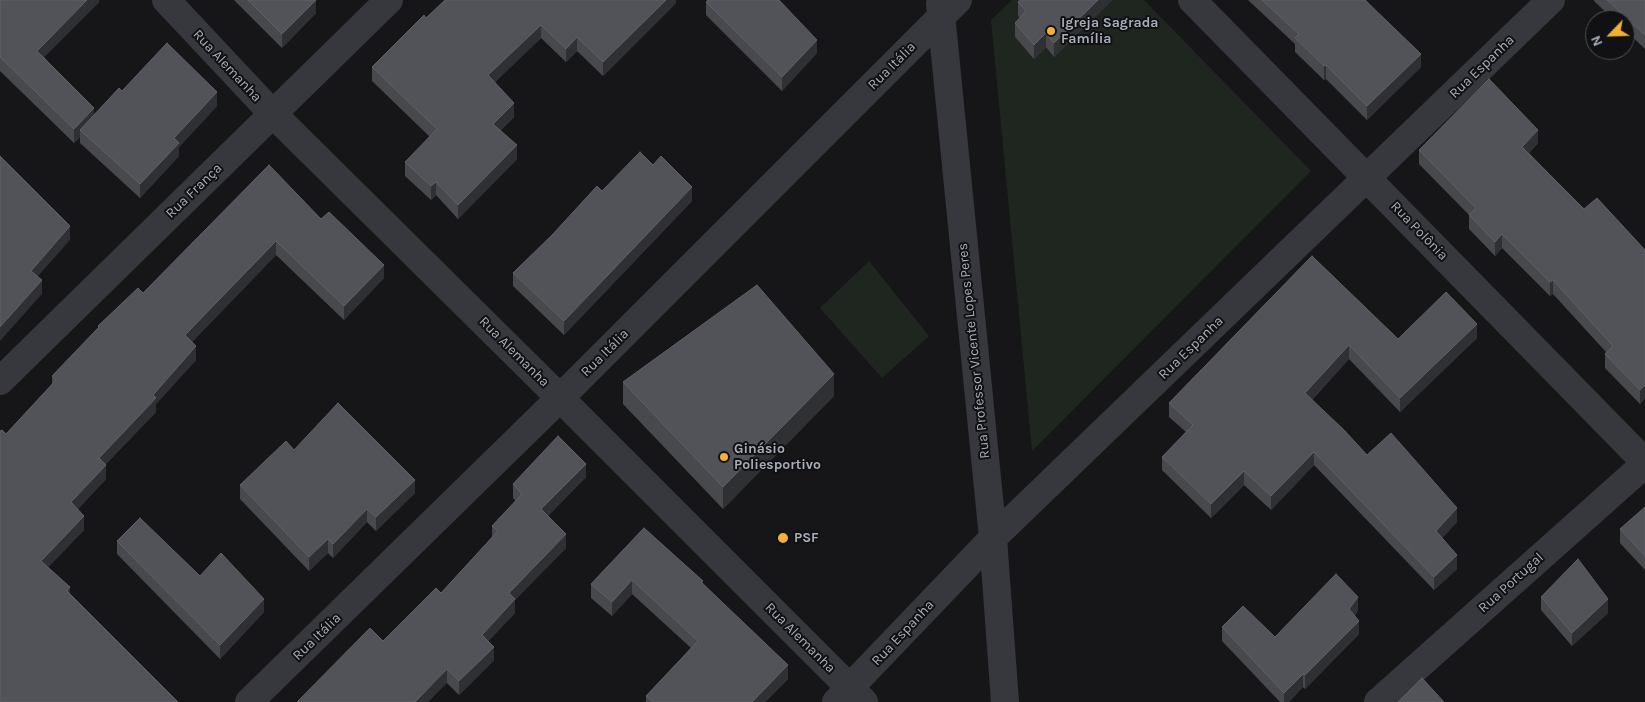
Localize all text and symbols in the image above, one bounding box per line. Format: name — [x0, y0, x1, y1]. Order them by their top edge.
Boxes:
north arrow — [1585, 10, 1635, 60]
place label: Igreja Sagrada Família — [1061, 15, 1158, 48]
marker: Igreja Sagrada Família — [1045, 25, 1057, 37]
street label: Rua Alemanha — [189, 26, 265, 106]
street label: Rua Espanha — [1446, 32, 1518, 102]
text: N — [1587, 33, 1607, 49]
street label: Rua Itália — [865, 39, 919, 93]
street label: Rua França — [162, 160, 226, 222]
street label: Rua Polônia — [1387, 198, 1451, 264]
street label: Rua Professor Vicente Lopes Peres — [954, 242, 994, 460]
street label: Rua Alemanha — [475, 313, 553, 391]
street label: Rua Espanha — [1155, 313, 1227, 383]
street label: Rua Itália — [578, 326, 632, 380]
place label: Ginásio Poliesportivo — [734, 441, 821, 474]
marker: Ginásio Poliesportivo — [718, 451, 730, 463]
place label: PSF — [794, 530, 819, 546]
marker: PSF — [776, 531, 790, 545]
street label: Rua Portugal — [1475, 549, 1547, 617]
street label: Rua Espanha — [868, 597, 938, 669]
street label: Rua Alemanha — [761, 599, 839, 677]
street label: Rua Itália — [289, 610, 345, 664]

